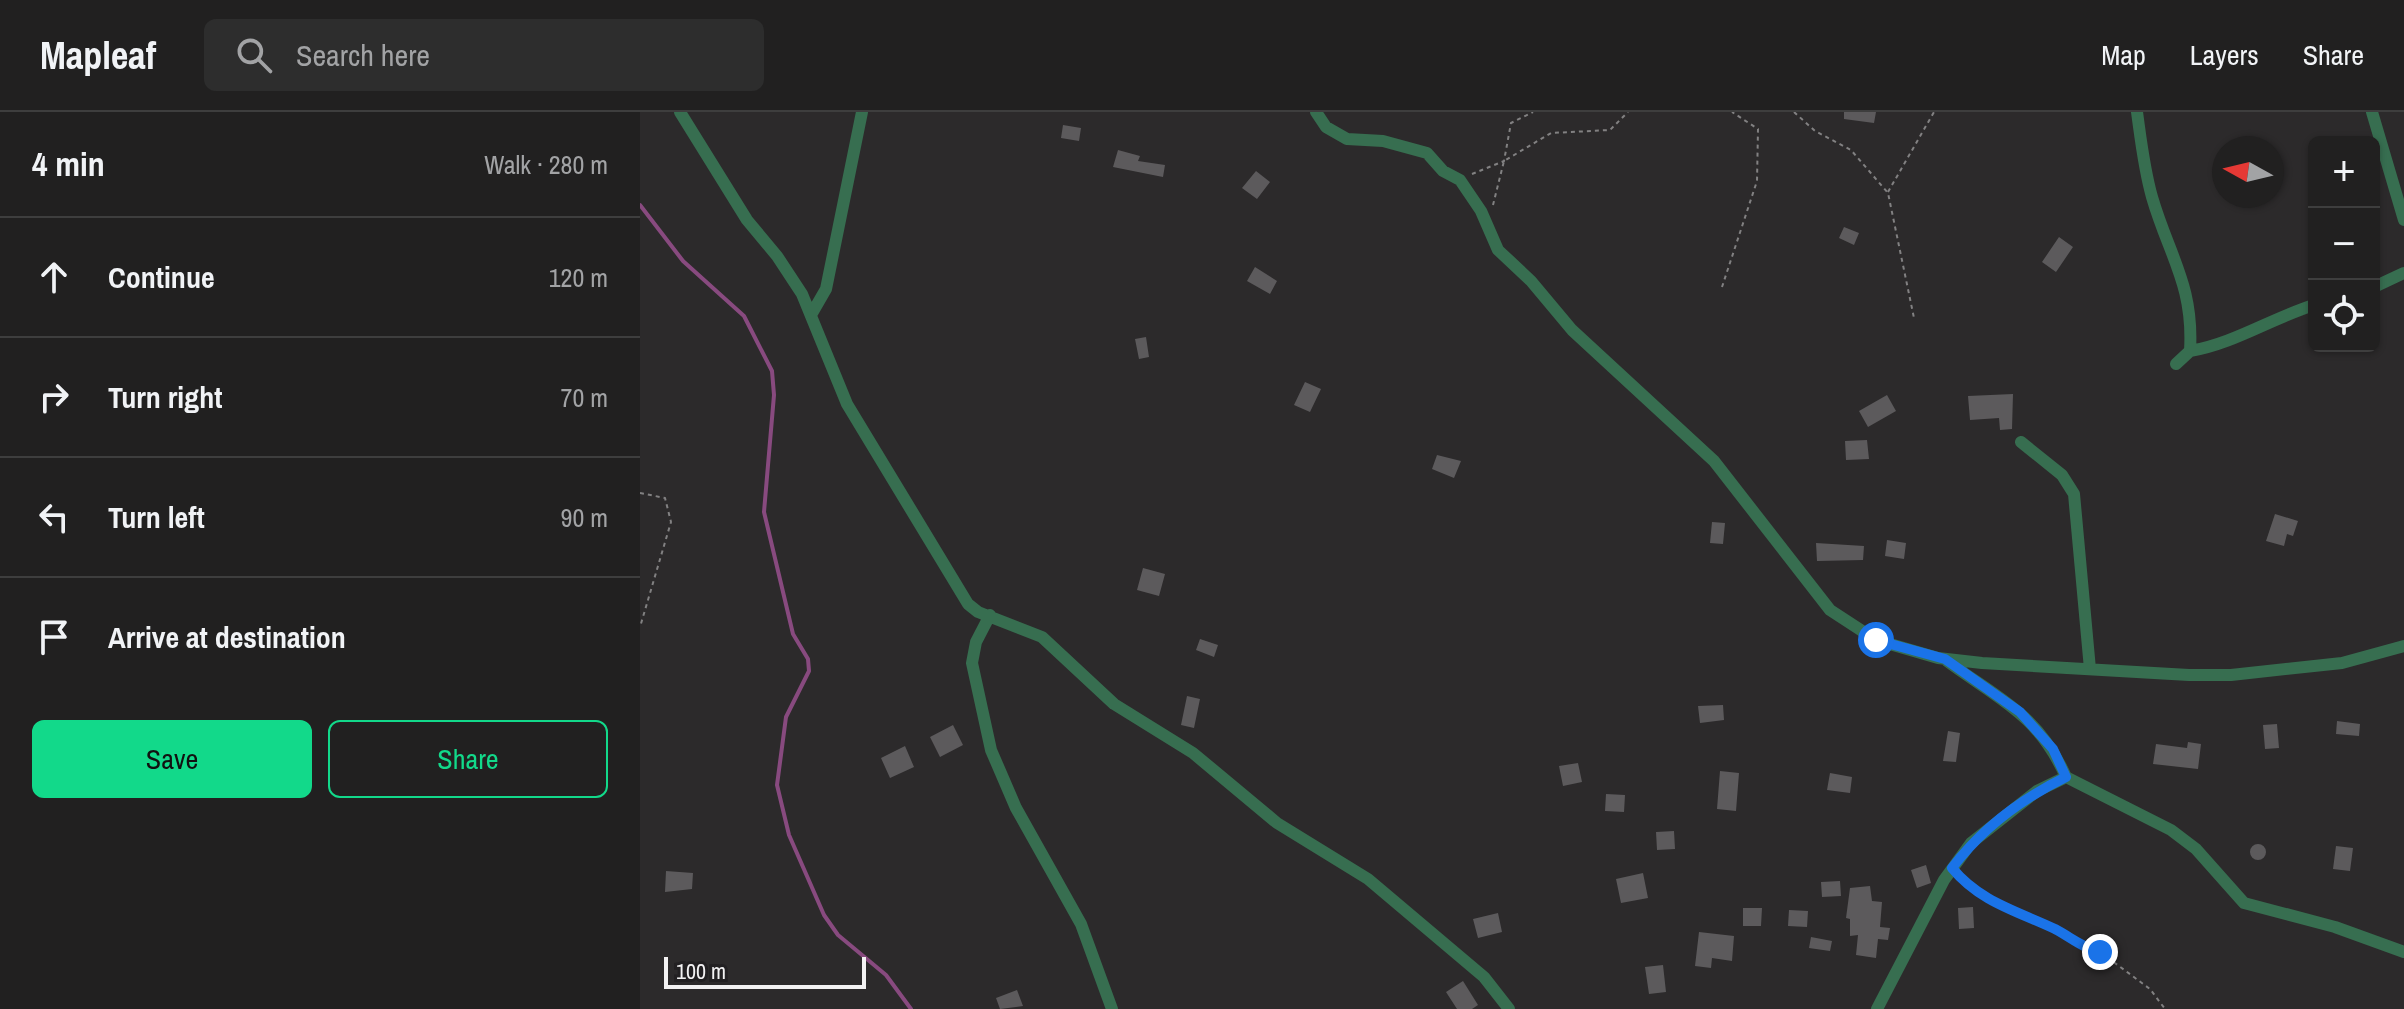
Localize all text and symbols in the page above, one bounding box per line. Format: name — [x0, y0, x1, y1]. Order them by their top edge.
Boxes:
search box — [204, 19, 764, 91]
text: Mapleaf — [40, 30, 156, 81]
icon: search — [232, 33, 276, 77]
text: Search here — [296, 35, 430, 75]
text: Map — [2101, 36, 2146, 74]
text: Layers — [2190, 36, 2259, 74]
text: Share — [2303, 36, 2364, 74]
north arrow — [2212, 136, 2284, 208]
map controls — [2308, 136, 2380, 352]
button: + — [2308, 136, 2380, 208]
text: 4 min — [32, 141, 105, 187]
text: Walk · 280 m — [484, 147, 608, 182]
button: − — [2308, 208, 2380, 280]
icon: ahead — [32, 255, 76, 299]
text: Continue — [108, 257, 215, 297]
text: 120 m — [549, 260, 608, 295]
button: locate — [2308, 280, 2380, 352]
icon: right — [32, 375, 76, 419]
text: Turn right — [108, 377, 222, 417]
text: 70 m — [561, 380, 608, 415]
icon: left — [32, 495, 76, 539]
text: Turn left — [108, 497, 205, 537]
text: 90 m — [561, 500, 608, 535]
icon: arrive — [32, 615, 76, 659]
text: Arrive at destination — [108, 617, 346, 657]
route start — [1858, 622, 1894, 658]
button: Save — [32, 720, 312, 798]
button: Share — [328, 720, 608, 798]
route end — [2082, 934, 2118, 970]
scale bar — [664, 953, 866, 989]
text: 100 m — [676, 956, 726, 986]

